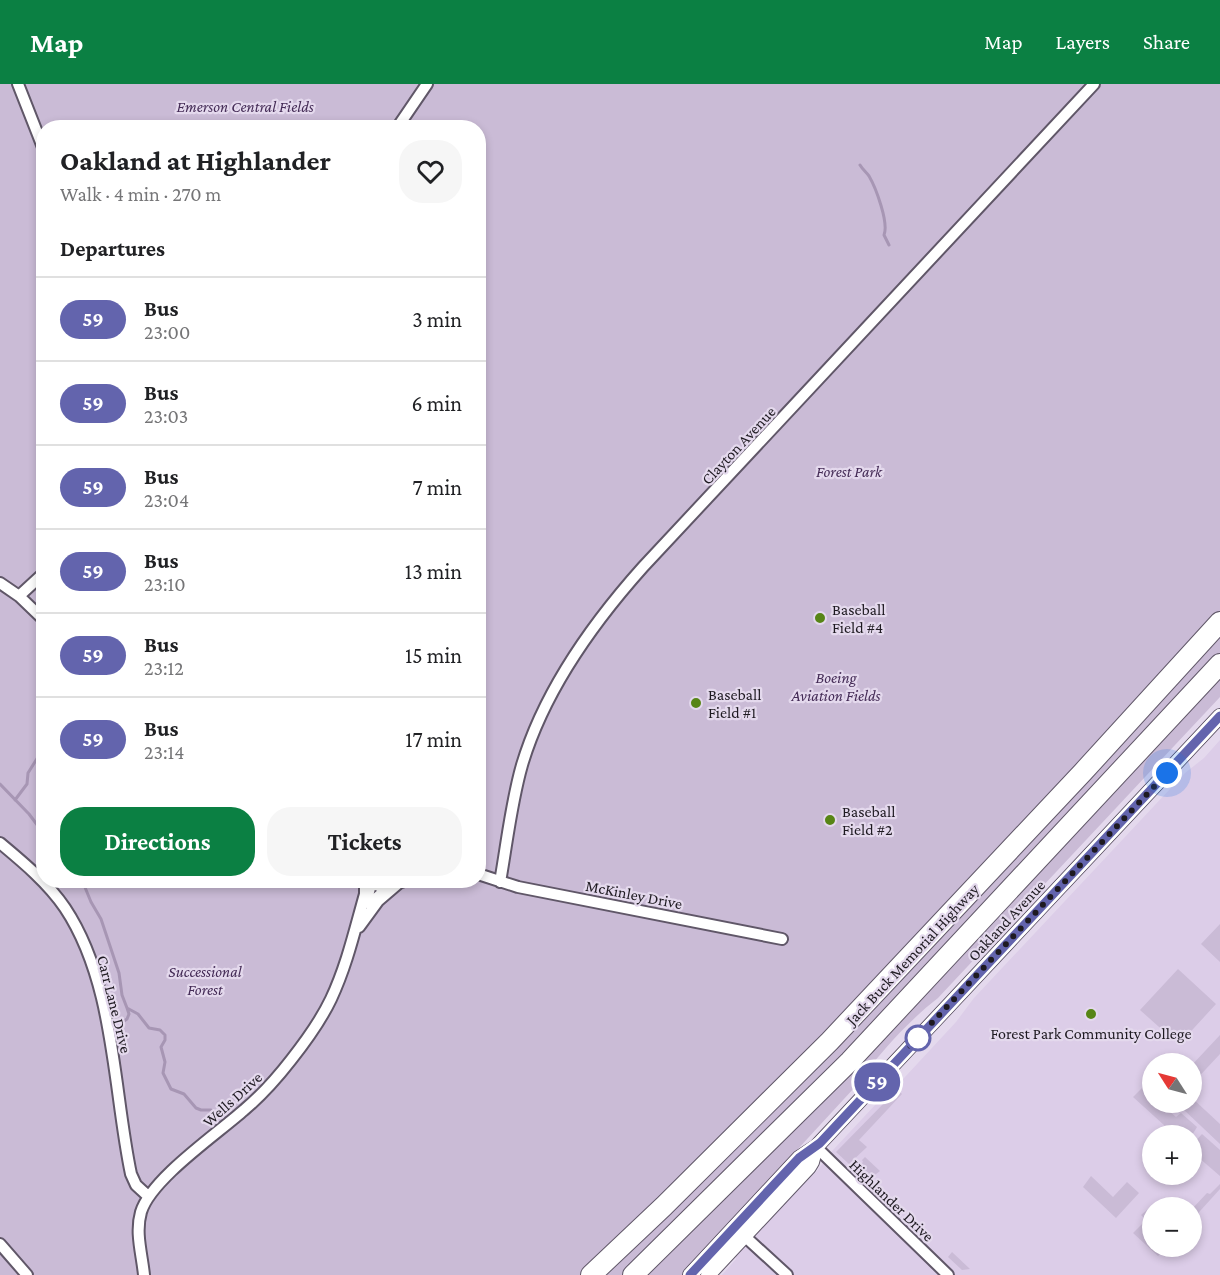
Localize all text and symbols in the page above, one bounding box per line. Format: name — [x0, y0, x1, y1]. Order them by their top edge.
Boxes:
text: Map — [30, 27, 83, 58]
text: Map — [984, 30, 1023, 54]
text: Layers — [1056, 30, 1110, 54]
text: Share — [1143, 30, 1190, 54]
park label: Emerson Central Fields — [176, 98, 314, 115]
button: heart — [399, 140, 462, 203]
text: Oakland at Highlander — [60, 145, 331, 176]
text: Walk · 4 min · 270 m — [60, 183, 221, 205]
text: Departures — [60, 236, 165, 261]
text: Bus — [144, 296, 178, 321]
text: 59 — [82, 307, 104, 331]
text: 3 min — [412, 307, 462, 332]
text: 23:00 — [144, 321, 190, 343]
text: Bus — [144, 380, 178, 405]
text: 59 — [82, 391, 104, 415]
text: 6 min — [411, 391, 462, 416]
street label: Clayton Avenue — [698, 403, 779, 488]
text: 23:03 — [144, 405, 188, 427]
park label: Forest Park — [816, 463, 883, 480]
text: Bus — [144, 464, 178, 489]
text: 59 — [82, 475, 104, 499]
text: 7 min — [412, 475, 462, 500]
text: 23:04 — [144, 489, 189, 511]
text: Bus — [144, 548, 178, 573]
text: 59 — [82, 559, 104, 583]
text: 13 min — [405, 559, 462, 584]
text: 23:10 — [144, 573, 186, 595]
place label: Baseball Field #4 — [832, 601, 885, 636]
marker: Baseball Field #4 — [813, 611, 827, 625]
text: Bus — [144, 632, 178, 657]
text: 59 — [82, 643, 104, 667]
text: 15 min — [405, 643, 462, 668]
text: 23:12 — [144, 657, 184, 679]
park label: Boeing Aviation Fields — [791, 669, 880, 704]
place label: Baseball Field #1 — [708, 686, 761, 721]
marker: Baseball Field #1 — [689, 696, 703, 710]
text: Bus — [144, 716, 178, 741]
text: 59 — [82, 727, 104, 751]
text: 17 min — [405, 727, 462, 752]
text: 23:14 — [144, 741, 184, 763]
your location — [1152, 758, 1182, 788]
place label: Baseball Field #2 — [842, 803, 895, 838]
button: Directions — [60, 807, 255, 876]
button: Tickets — [267, 807, 462, 876]
marker: Baseball Field #2 — [823, 813, 837, 827]
street label: Oakland Avenue — [965, 876, 1048, 964]
street label: McKinley Drive — [584, 877, 684, 913]
street label: Jack Buck Memorial Highway — [841, 880, 983, 1031]
street label: Carr Lane Drive — [94, 954, 135, 1055]
park label: Successional Forest — [168, 963, 243, 998]
marker: Forest Park Community College — [1084, 1007, 1098, 1021]
unlabelled marker — [905, 1025, 931, 1051]
place label: Forest Park Community College — [990, 1025, 1192, 1043]
north arrow — [1142, 1053, 1202, 1113]
map controls — [1142, 1053, 1202, 1257]
line badge: 59 — [850, 1062, 904, 1102]
street label: Wells Drive — [199, 1068, 265, 1130]
text: 59 — [866, 1070, 888, 1094]
button: + — [1142, 1125, 1202, 1185]
street label: Highlander Drive — [845, 1156, 937, 1245]
button: − — [1142, 1197, 1202, 1257]

